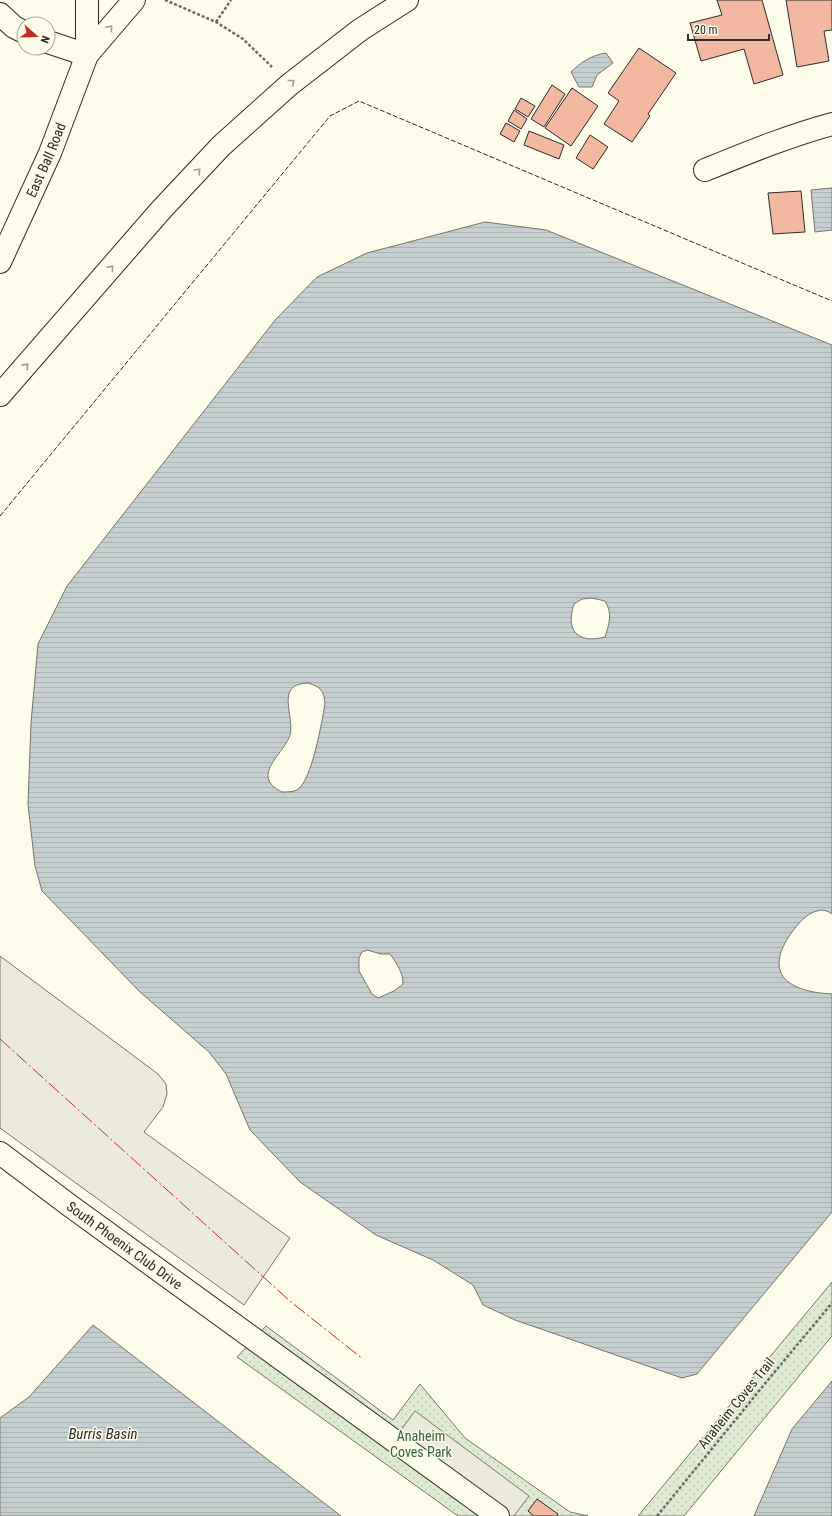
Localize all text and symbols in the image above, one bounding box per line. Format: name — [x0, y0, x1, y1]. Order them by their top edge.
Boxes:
north arrow — [16, 16, 56, 56]
scale bar — [688, 16, 769, 42]
text: 20 m — [694, 23, 718, 37]
one-way arrow — [106, 25, 113, 32]
text: N — [38, 34, 52, 45]
one-way arrow — [288, 80, 295, 87]
street label: East Ball Road — [23, 120, 69, 200]
one-way arrow — [193, 168, 200, 176]
one-way arrow — [107, 265, 114, 273]
one-way arrow — [21, 363, 29, 371]
street label: South Phoenix Club Drive — [64, 1198, 186, 1293]
street label: Anaheim Coves Trail — [694, 1354, 778, 1452]
water label: Burris Basin — [68, 1425, 138, 1443]
park label: Anaheim Coves Park — [390, 1428, 453, 1460]

